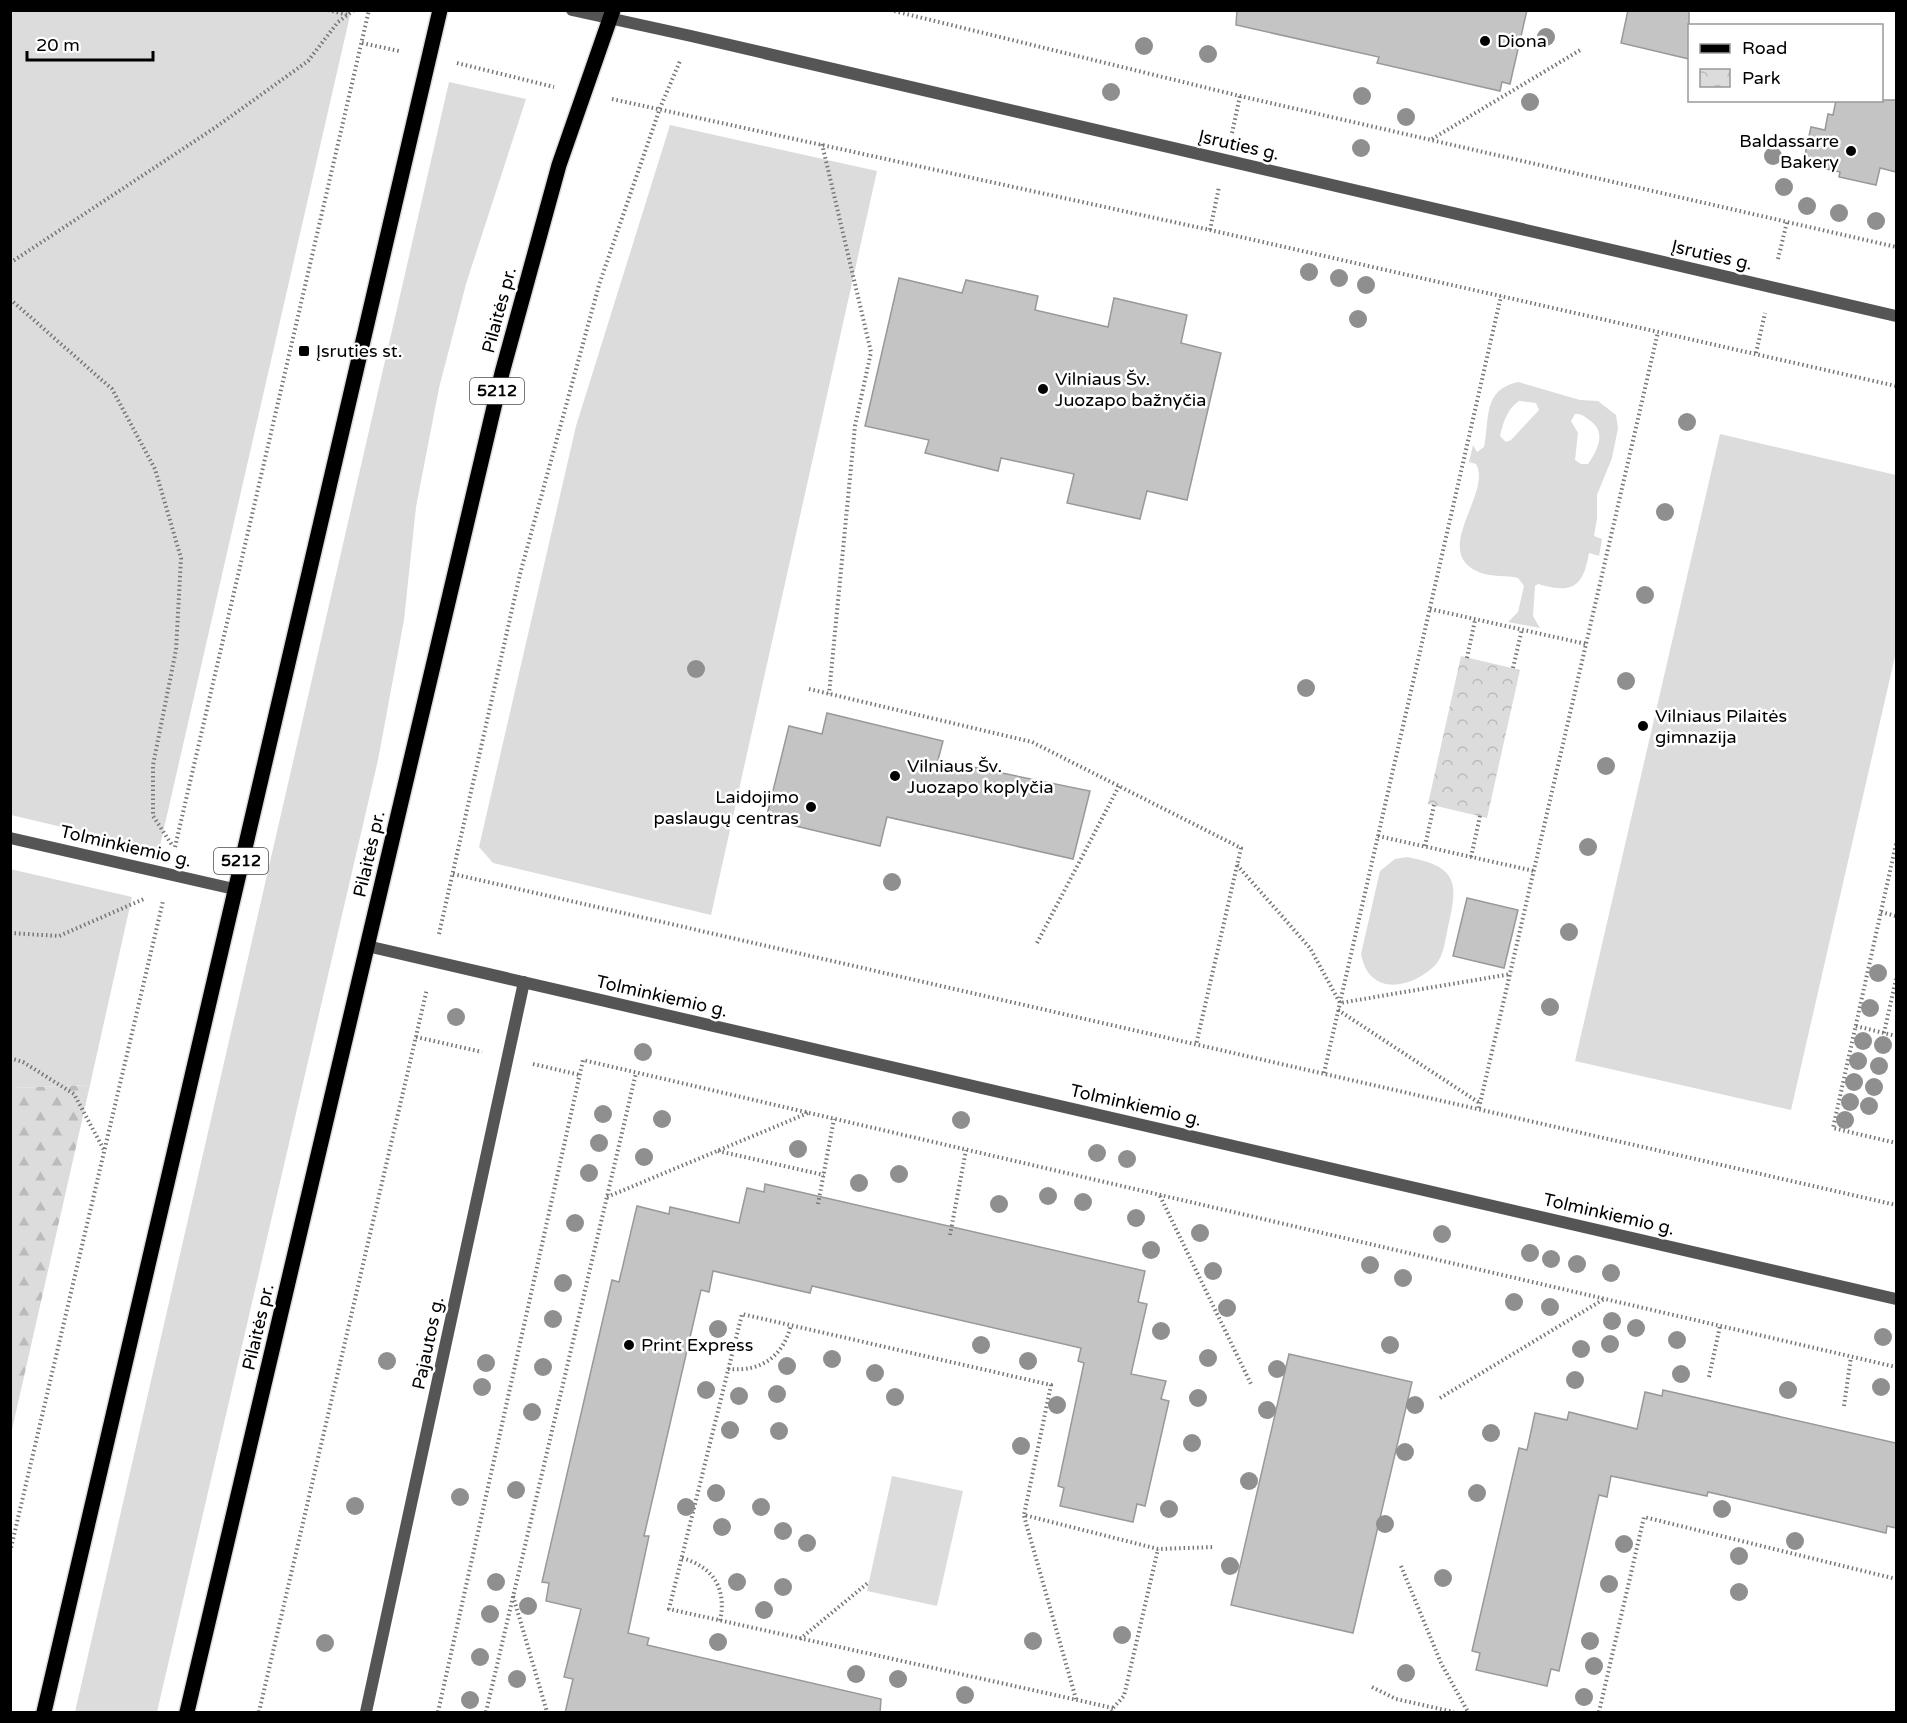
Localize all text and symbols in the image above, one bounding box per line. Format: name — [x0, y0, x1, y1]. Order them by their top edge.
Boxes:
scale bar — [27, 24, 153, 62]
legend — [1688, 24, 1883, 102]
place label: Diona — [1497, 30, 1547, 52]
text: 20 m — [36, 34, 80, 56]
marker: Diona — [1478, 34, 1492, 48]
text: Road — [1742, 37, 1787, 59]
text: Park — [1742, 67, 1781, 89]
street label: Įsruties g. — [1196, 125, 1282, 165]
place label: Baldassarre Bakery — [1739, 130, 1839, 173]
marker: Baldassarre Bakery — [1844, 144, 1858, 158]
street label: Įsruties g. — [1669, 235, 1755, 275]
street label: Pilaitės pr. — [477, 265, 521, 355]
place label: Įsruties st. — [316, 340, 402, 362]
marker: Įsruties st. — [297, 344, 311, 358]
place label: Vilniaus Šv. Juozapo bažnyčia — [1055, 368, 1206, 411]
road number: 5212 — [470, 378, 524, 404]
marker: Vilniaus Šv. Juozapo bažnyčia — [1036, 382, 1050, 396]
place label: Vilniaus Pilaitės gimnazija — [1655, 705, 1787, 748]
marker: Vilniaus Pilaitės gimnazija — [1636, 719, 1650, 733]
place label: Vilniaus Šv. Juozapo koplyčia — [907, 755, 1054, 798]
marker: Vilniaus Šv. Juozapo koplyčia — [888, 769, 902, 783]
place label: Laidojimo paslaugų centras — [653, 786, 799, 829]
marker: Laidojimo paslaugų centras — [804, 800, 818, 814]
street label: Pilaitės pr. — [348, 809, 390, 899]
street label: Tolminkiemio g. — [58, 820, 194, 872]
road number: 5212 — [214, 848, 268, 874]
street label: Tolminkiemio g. — [594, 970, 730, 1022]
street label: Tolminkiemio g. — [1068, 1079, 1204, 1131]
street label: Tolminkiemio g. — [1541, 1188, 1677, 1240]
street label: Pilaitės pr. — [237, 1282, 279, 1372]
street label: Pajautos g. — [407, 1295, 449, 1391]
place label: Print Express — [641, 1334, 753, 1356]
marker: Print Express — [622, 1338, 636, 1352]

